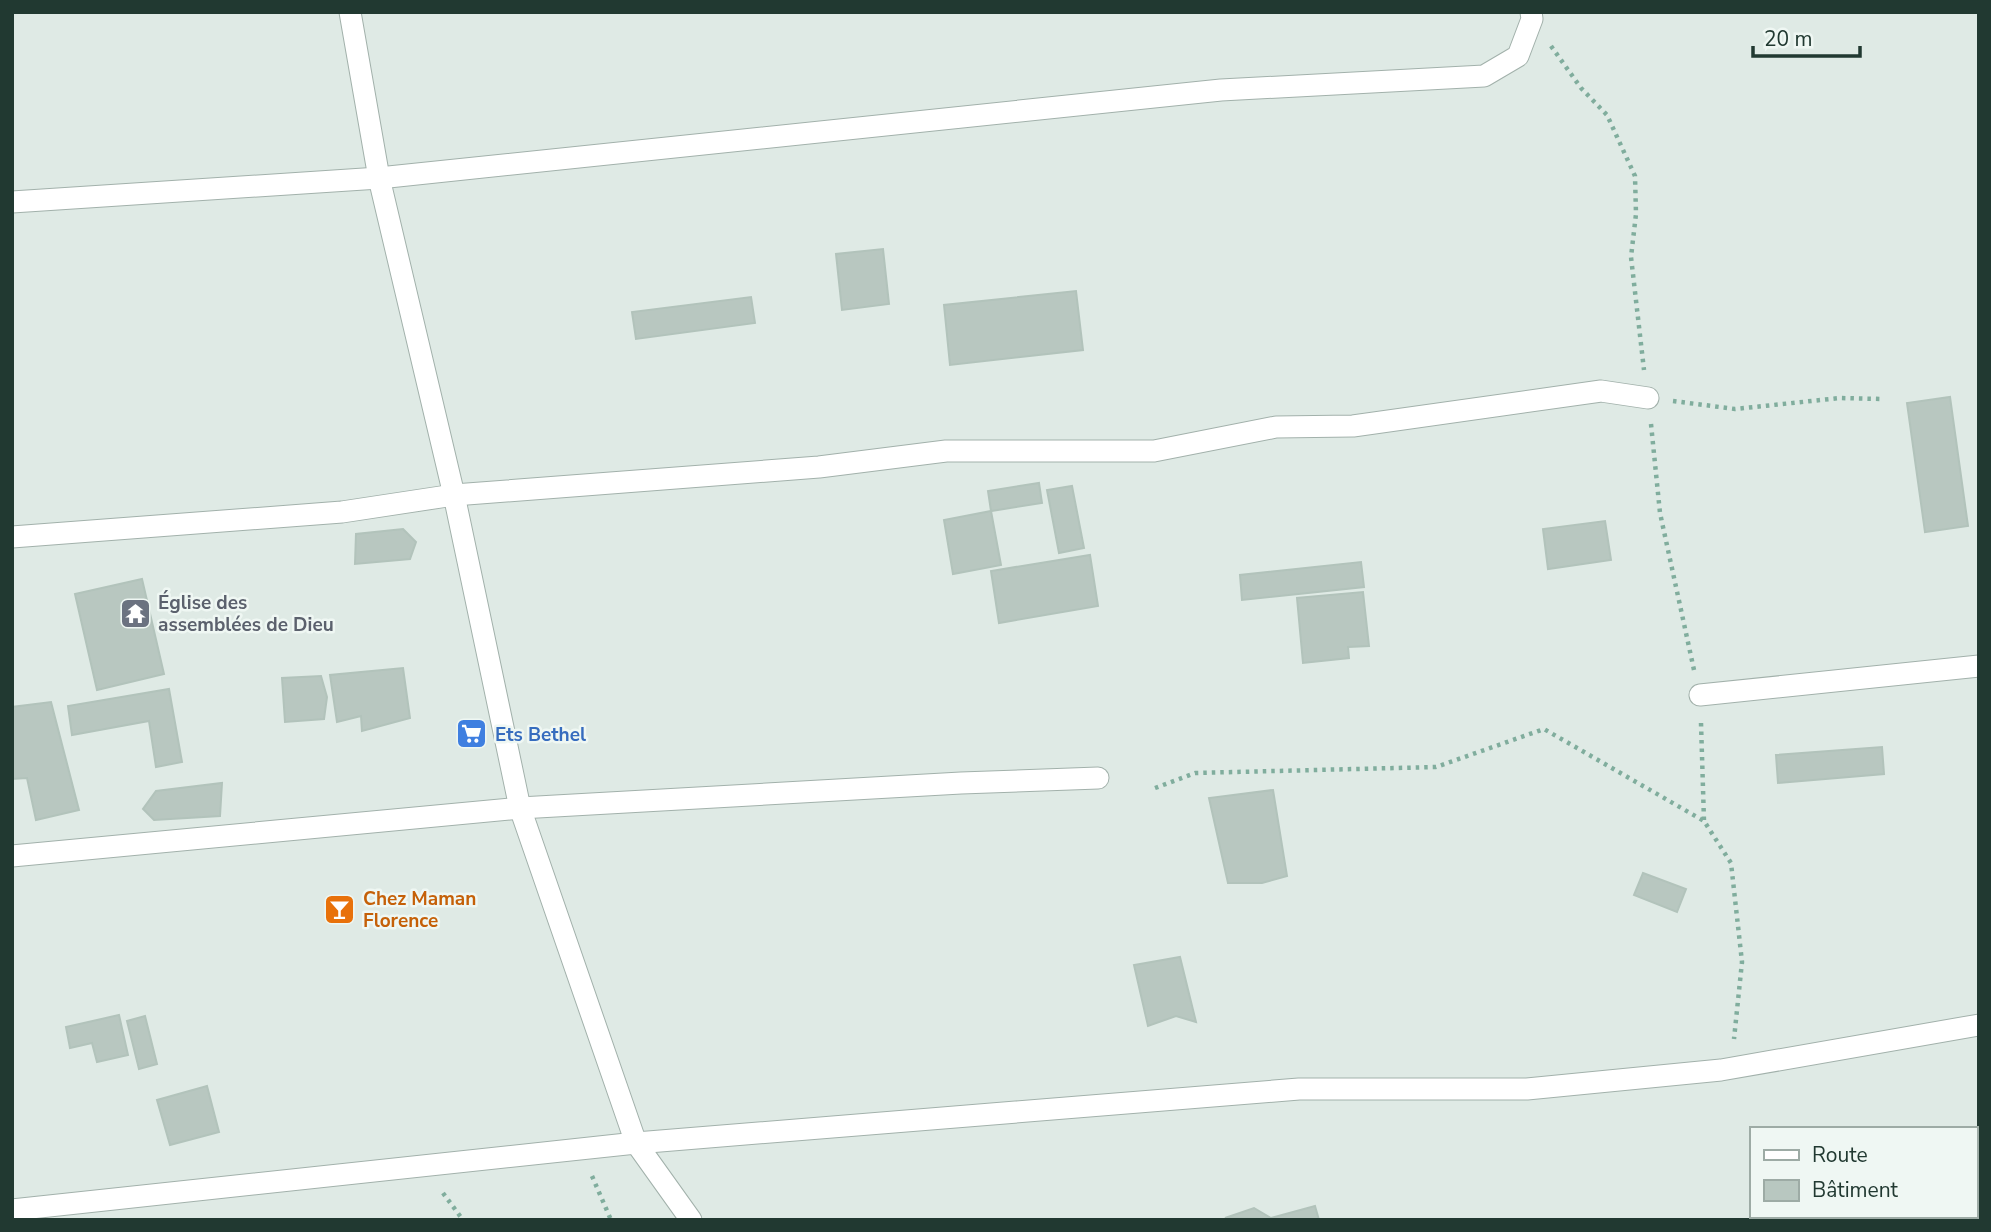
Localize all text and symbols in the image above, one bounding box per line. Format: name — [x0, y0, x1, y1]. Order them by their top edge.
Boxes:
scale bar — [1753, 14, 1860, 58]
text: 20 m — [1764, 25, 1813, 53]
place label: Église des assemblées de Dieu — [158, 590, 334, 638]
temple icon: Église des assemblées de Dieu — [118, 596, 152, 630]
supermarket icon: Ets Bethel — [455, 717, 489, 751]
place label: Ets Bethel — [495, 722, 586, 748]
place label: Chez Maman Florence — [363, 886, 476, 934]
bar icon: Chez Maman Florence — [323, 892, 357, 926]
legend — [1750, 1127, 1977, 1218]
text: Route — [1812, 1141, 1868, 1169]
text: Bâtiment — [1812, 1176, 1899, 1204]

